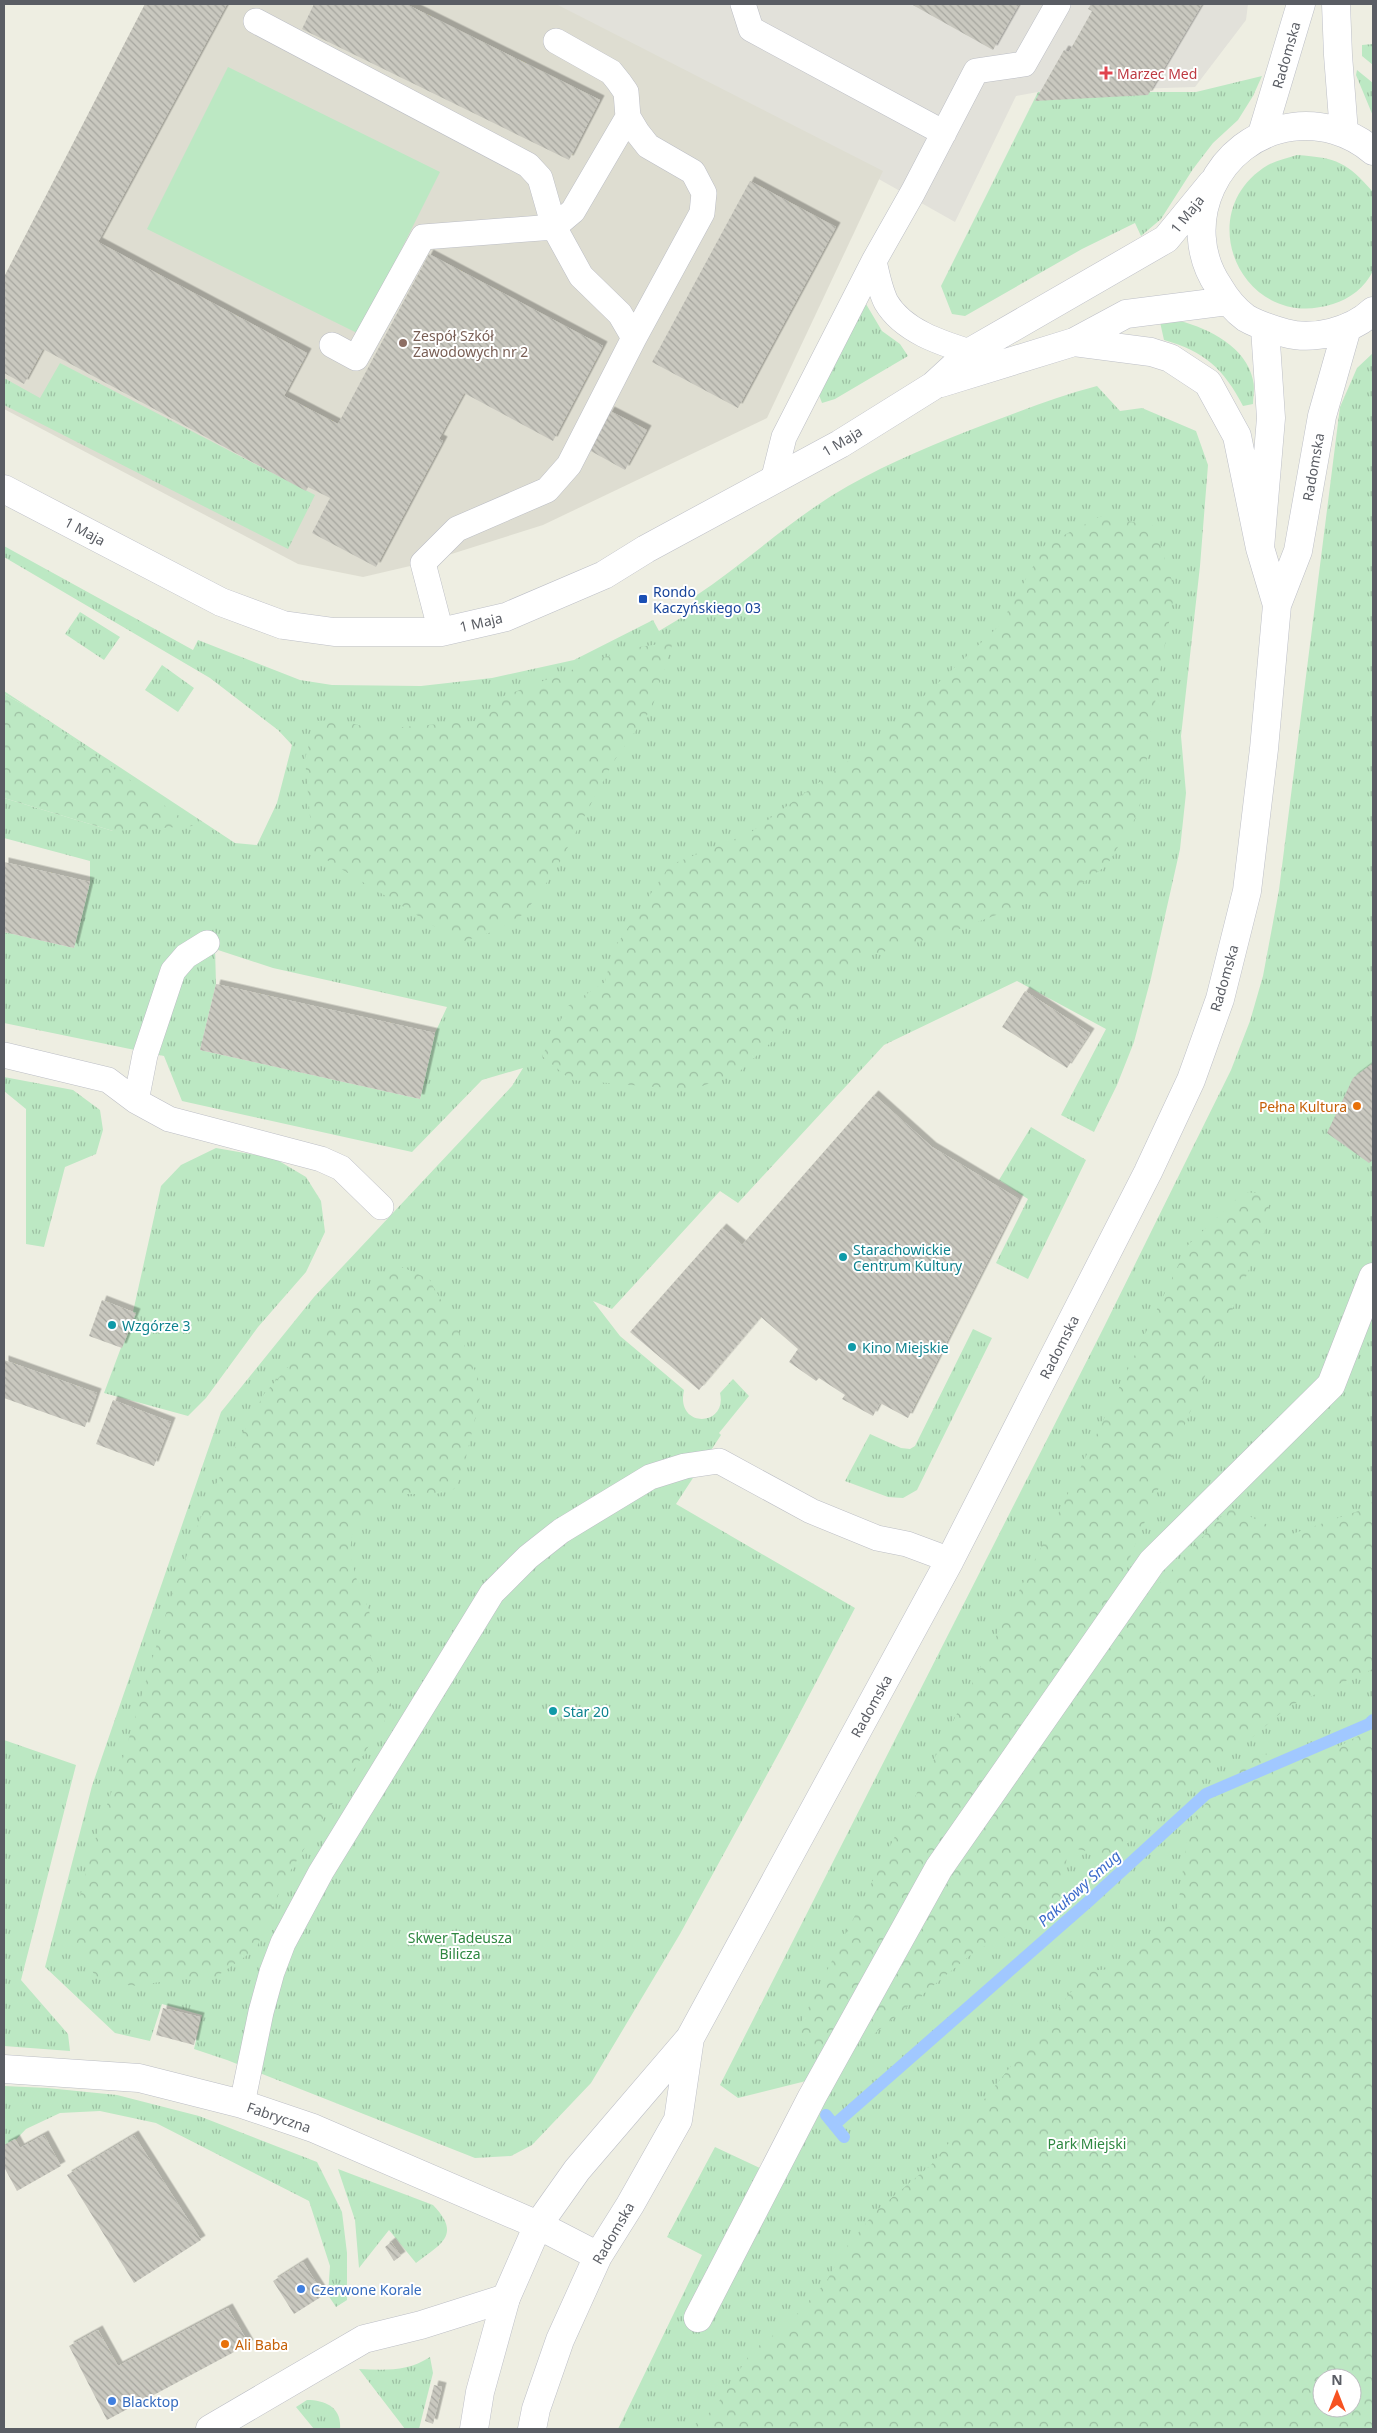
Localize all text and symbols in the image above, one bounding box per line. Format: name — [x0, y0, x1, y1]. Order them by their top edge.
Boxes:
street label: Radomska — [1267, 19, 1305, 91]
place label: Marzec Med — [1117, 64, 1197, 83]
marker: Marzec Med — [1099, 66, 1113, 80]
street label: 1 Maja — [1166, 191, 1208, 237]
place label: Zespół Szkół Zawodowych nr 2 — [413, 326, 528, 361]
marker: Zespół Szkół Zawodowych nr 2 — [397, 337, 409, 349]
street label: 1 Maja — [818, 422, 866, 460]
street label: Radomska — [1298, 431, 1328, 503]
street label: 1 Maja — [61, 512, 109, 550]
place label: Rondo Kaczyńskiego 03 — [653, 582, 761, 617]
marker: Rondo Kaczyńskiego 03 — [637, 593, 649, 605]
street label: 1 Maja — [458, 608, 504, 636]
street label: Radomska — [1205, 942, 1243, 1014]
place label: Pełna Kultura — [1259, 1097, 1347, 1116]
marker: Pełna Kultura — [1351, 1100, 1363, 1112]
place label: Starachowickie Centrum Kultury — [853, 1240, 963, 1275]
marker: Starachowickie Centrum Kultury — [837, 1251, 849, 1263]
street label: Radomska — [1035, 1312, 1083, 1382]
place label: Wzgórze 3 — [122, 1316, 191, 1335]
marker: Wzgórze 3 — [106, 1319, 118, 1331]
place label: Kino Miejskie — [862, 1338, 949, 1357]
marker: Kino Miejskie — [846, 1341, 858, 1353]
street label: Radomska — [846, 1671, 896, 1741]
place label: Star 20 — [563, 1702, 609, 1721]
marker: Star 20 — [547, 1705, 559, 1717]
water label: Pakułowy Smug — [1033, 1845, 1125, 1931]
park label: Skwer Tadeusza Bilicza — [408, 1928, 512, 1963]
street label: Fabryczna — [244, 2097, 314, 2137]
park label: Park Miejski — [1048, 2134, 1126, 2153]
street label: Radomska — [588, 2198, 638, 2268]
place label: Czerwone Korale — [311, 2280, 422, 2299]
marker: Czerwone Korale — [295, 2283, 307, 2295]
place label: Ali Baba — [235, 2335, 288, 2354]
marker: Ali Baba — [219, 2338, 231, 2350]
north arrow — [1312, 2368, 1362, 2418]
text: N — [1331, 2370, 1343, 2389]
place label: Blacktop — [122, 2392, 179, 2411]
marker: Blacktop — [106, 2395, 118, 2407]

